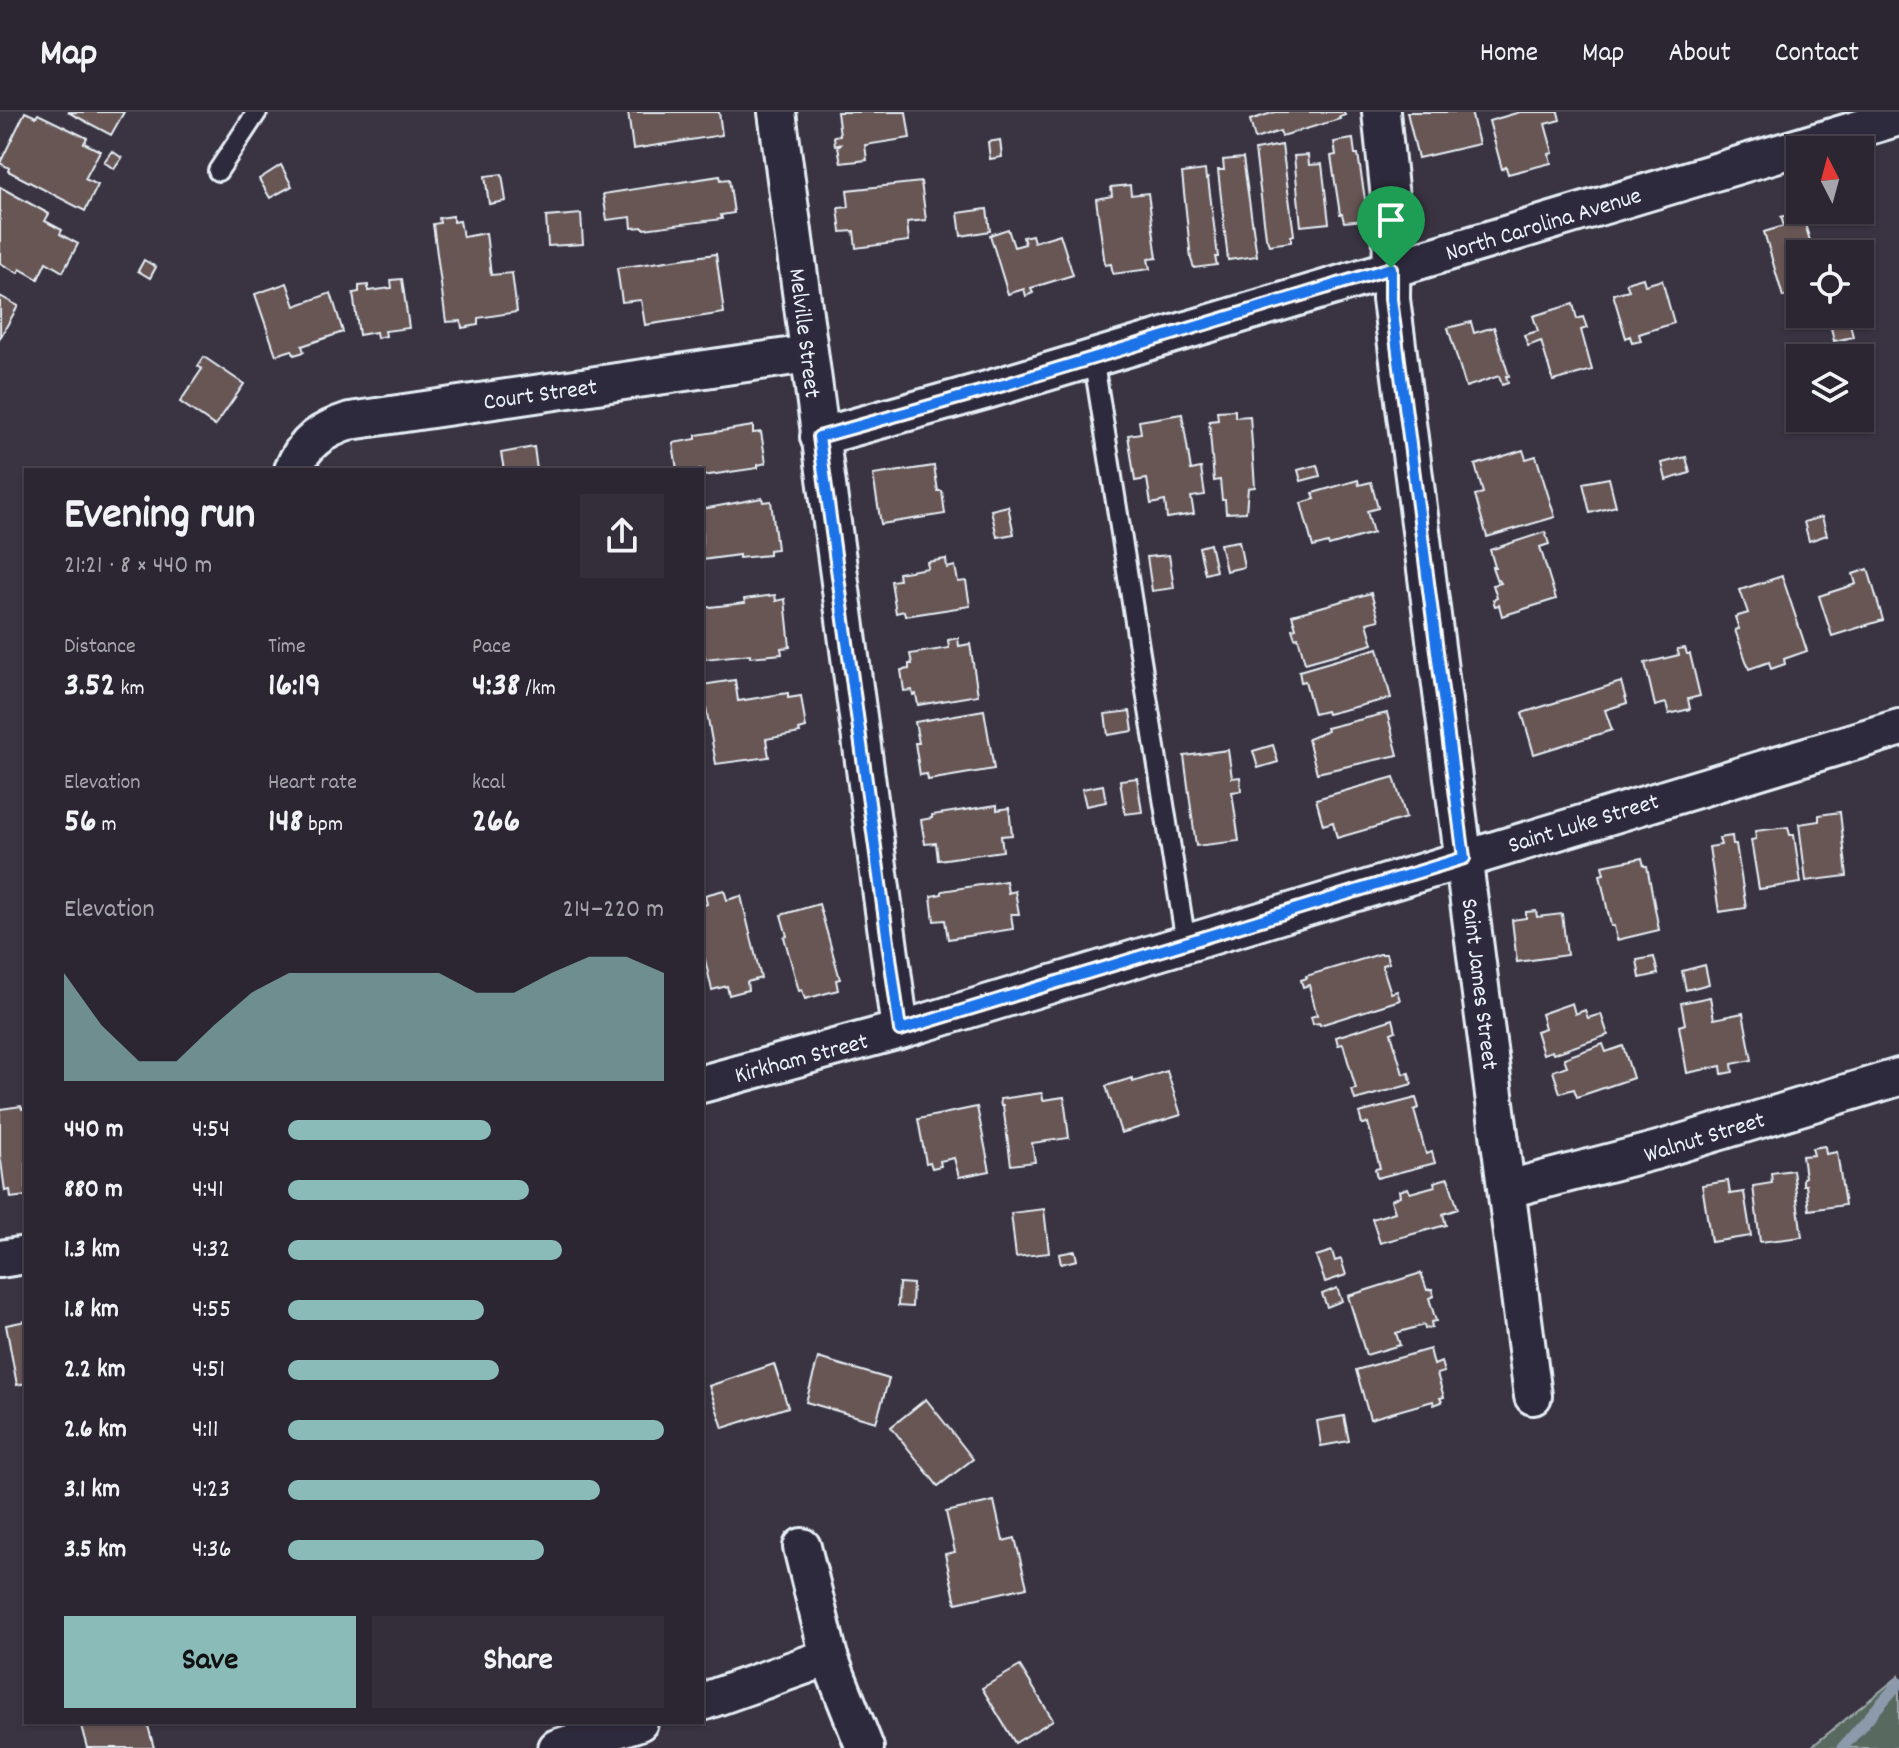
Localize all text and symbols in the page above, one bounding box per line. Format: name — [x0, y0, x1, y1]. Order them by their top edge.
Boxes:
text: Map — [40, 28, 98, 83]
text: Home — [1480, 35, 1538, 75]
text: Map — [1582, 35, 1624, 75]
text: About — [1668, 35, 1731, 75]
text: Contact — [1775, 35, 1859, 75]
north arrow — [1786, 136, 1874, 224]
map controls — [1786, 136, 1874, 432]
street label: North Carolina Avenue — [1442, 180, 1646, 272]
pin — [1357, 186, 1425, 268]
icon: arrive — [1369, 198, 1413, 242]
button: locate — [1786, 240, 1874, 328]
street label: Melville Street — [778, 267, 828, 400]
button: layers — [1786, 344, 1874, 432]
street label: Court Street — [481, 371, 600, 421]
text: Evening run — [64, 486, 255, 549]
button: share — [580, 494, 664, 578]
text: 21:21 · 8 × 440 m — [64, 548, 212, 585]
text: Distance — [64, 632, 136, 663]
text: Time — [268, 632, 306, 663]
text: Pace — [472, 632, 511, 663]
text: 3.52 — [64, 663, 115, 712]
text: 16:19 — [268, 663, 321, 712]
text: 4:38 — [472, 663, 520, 712]
text: km — [115, 674, 145, 705]
text: /km — [520, 674, 556, 705]
text: Elevation — [64, 768, 141, 799]
text: Heart rate — [268, 768, 357, 799]
text: kcal — [472, 768, 505, 799]
street label: Saint Luke Street — [1504, 786, 1664, 864]
text: 56 — [64, 799, 96, 848]
text: 148 — [268, 799, 303, 848]
text: 266 — [472, 799, 520, 848]
text: m — [96, 810, 117, 841]
text: bpm — [303, 810, 343, 841]
text: Elevation — [64, 892, 154, 929]
text: 214–220 m — [563, 892, 664, 929]
street label: Saint James Street — [1451, 897, 1505, 1072]
street label: Kirkham Street — [731, 1026, 872, 1094]
street label: Walnut Street — [1640, 1104, 1770, 1173]
text: 440 m — [64, 1112, 124, 1149]
text: 4:54 — [192, 1112, 230, 1149]
text: 880 m — [64, 1172, 123, 1209]
text: 4:41 — [192, 1172, 224, 1209]
text: 1.3 km — [64, 1232, 120, 1269]
text: 4:32 — [192, 1232, 230, 1269]
text: 1.8 km — [64, 1292, 119, 1329]
text: 4:55 — [192, 1292, 231, 1329]
text: 2.2 km — [64, 1352, 126, 1389]
text: 4:51 — [192, 1352, 225, 1389]
text: 2.6 km — [64, 1412, 127, 1449]
text: 4:11 — [192, 1412, 219, 1449]
text: 3.1 km — [64, 1472, 120, 1509]
text: 4:23 — [192, 1472, 230, 1509]
text: 3.5 km — [64, 1532, 126, 1569]
text: 4:36 — [192, 1532, 231, 1569]
button: Save — [64, 1616, 356, 1708]
button: Share — [372, 1616, 664, 1708]

